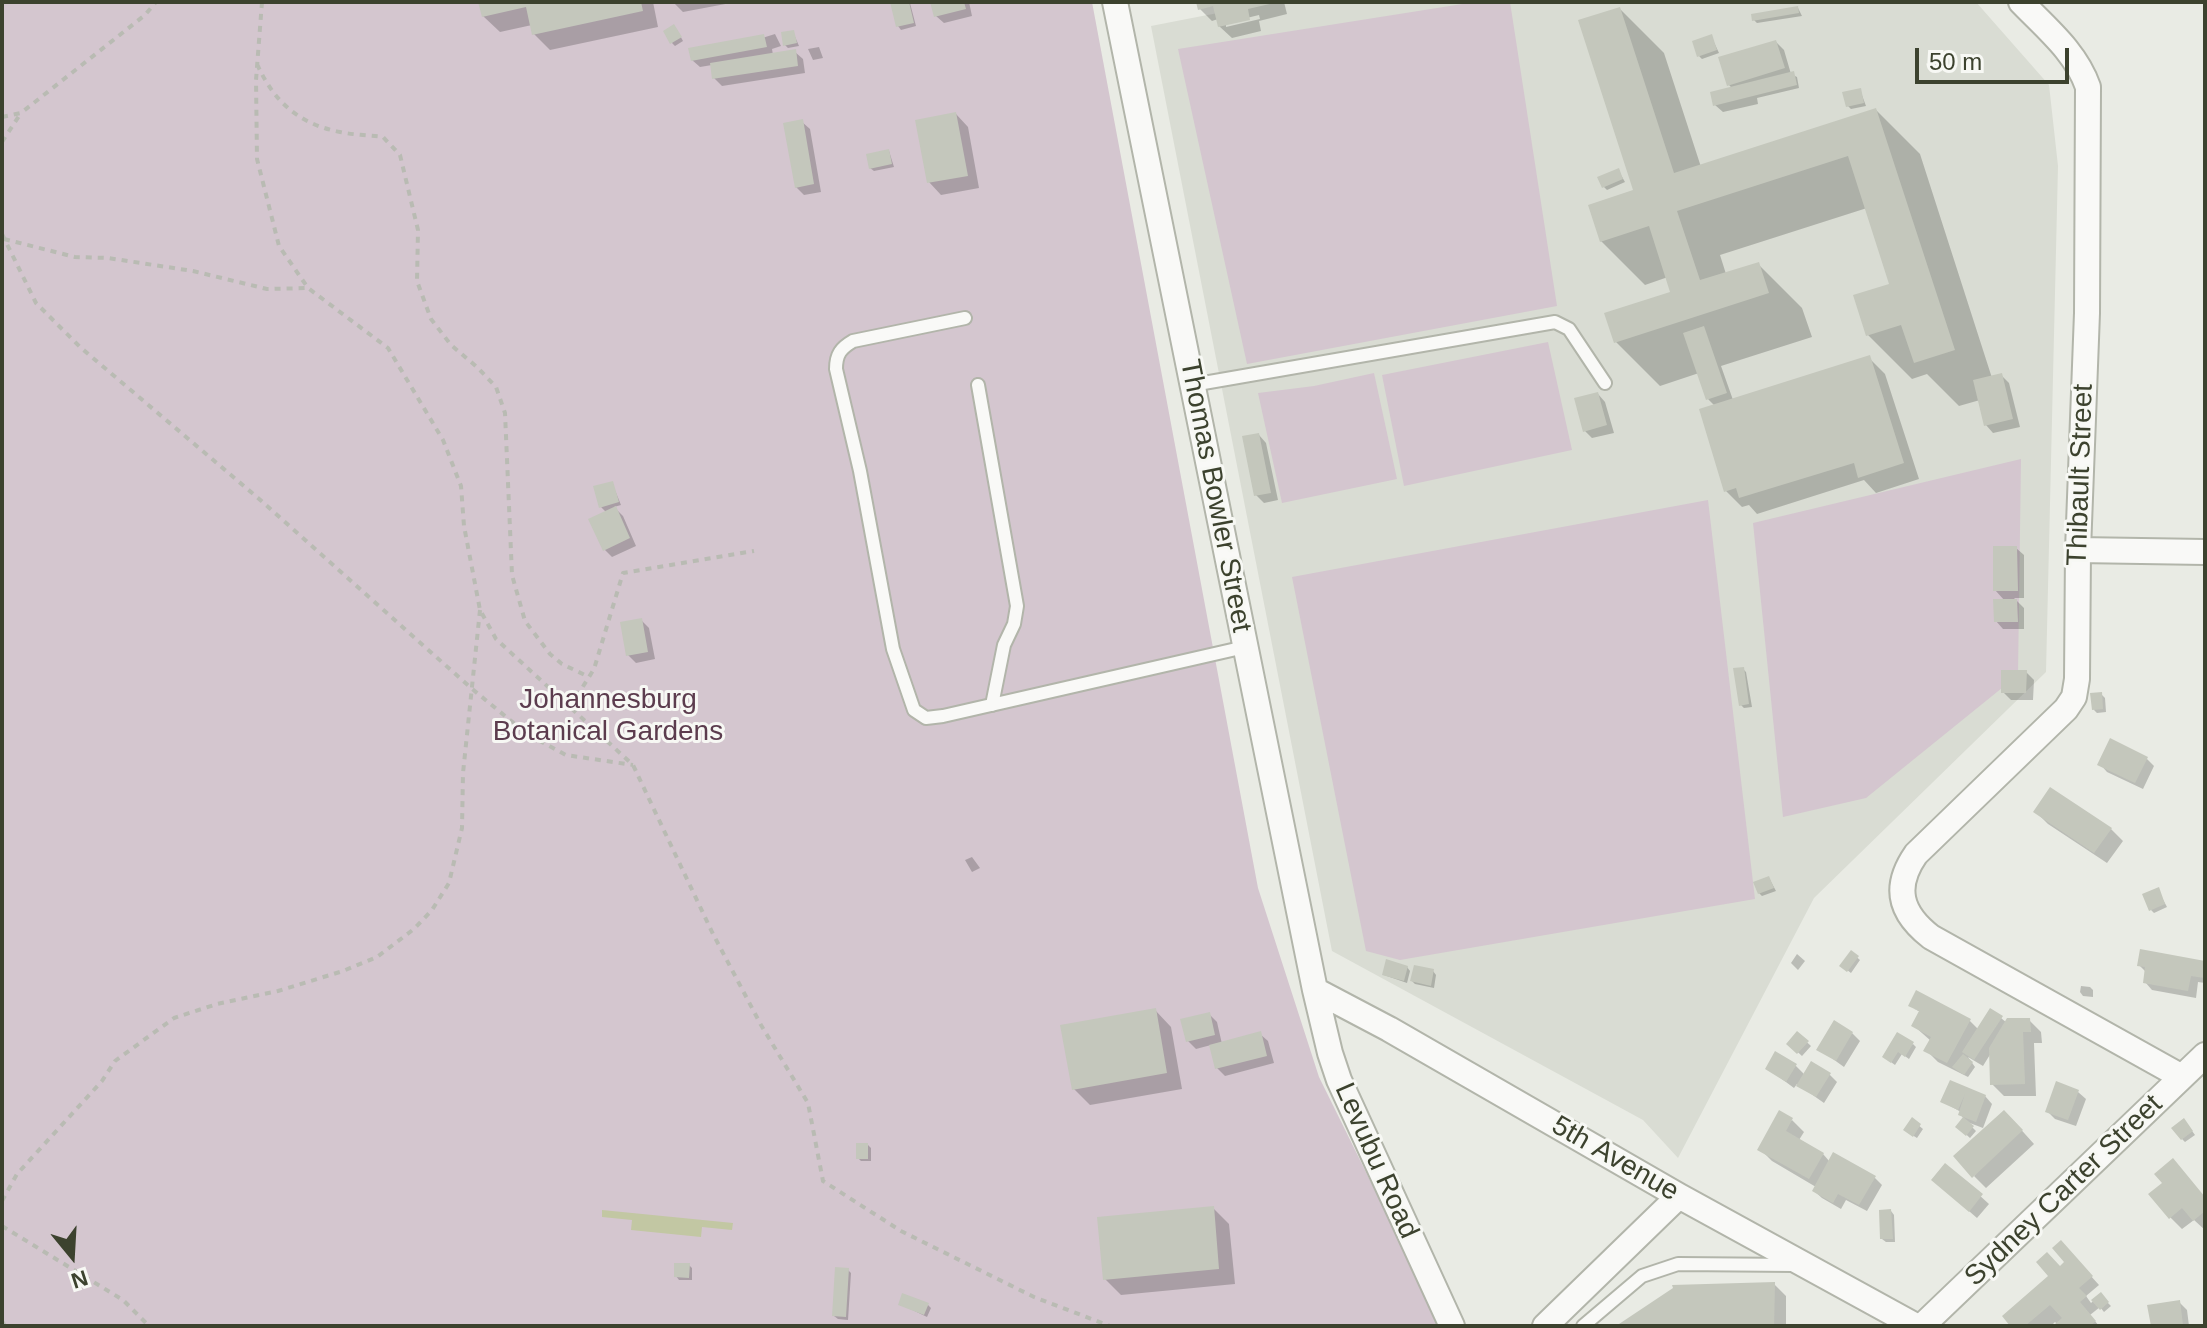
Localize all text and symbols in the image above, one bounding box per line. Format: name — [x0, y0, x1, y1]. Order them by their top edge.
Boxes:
scale bar — [1919, 32, 2073, 82]
text: 50 m — [1929, 48, 1982, 75]
street label: Thomas Bowler Street — [1172, 357, 1258, 635]
street label: Thibault Street — [2061, 383, 2101, 567]
park label: Johannesburg Botanical Gardens — [493, 683, 723, 749]
street label: Levubu Road — [1327, 1078, 1425, 1244]
street label: Sydney Carter Street — [1958, 1088, 2170, 1294]
street label: 5th Avenue — [1545, 1109, 1685, 1209]
north arrow — [32, 1216, 112, 1296]
text: N — [68, 1265, 91, 1294]

